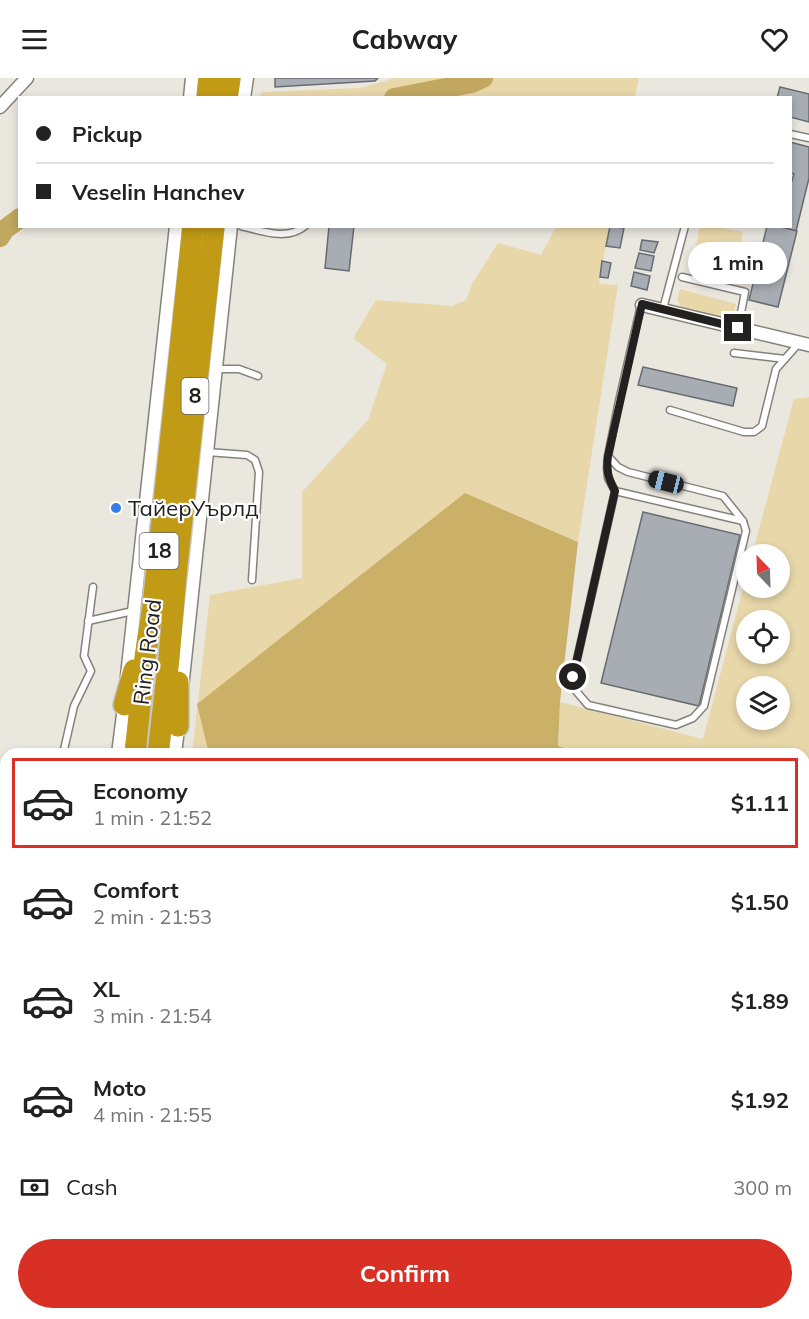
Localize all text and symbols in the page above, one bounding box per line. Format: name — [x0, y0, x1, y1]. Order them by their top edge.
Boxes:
text: Cabway — [351, 22, 458, 56]
icon: menu — [18, 23, 51, 56]
icon: heart — [758, 23, 791, 56]
text: Pickup — [72, 120, 142, 148]
text: Veselin Hanchev — [72, 178, 245, 206]
callout: 1 min — [688, 241, 788, 283]
text: 1 min — [711, 250, 764, 275]
route end — [724, 314, 751, 341]
road number: 8 — [182, 378, 208, 414]
car — [646, 469, 686, 495]
place label: ТайерУърлд — [128, 494, 259, 522]
marker: ТайерУърлд — [109, 501, 123, 515]
road number: 18 — [140, 533, 178, 569]
north arrow — [736, 544, 790, 598]
map controls — [736, 544, 790, 730]
street label: Ring Road — [127, 598, 167, 706]
button: locate — [736, 610, 790, 664]
route start — [559, 663, 586, 690]
button: layers — [736, 676, 790, 730]
icon: car — [21, 776, 75, 830]
text: Economy — [93, 777, 188, 805]
text: $1.11 — [731, 789, 789, 817]
text: 1 min · 21:52 — [93, 805, 212, 830]
icon: car — [21, 875, 75, 929]
text: Comfort — [93, 876, 179, 904]
text: $1.50 — [731, 888, 789, 916]
text: 2 min · 21:53 — [93, 904, 212, 929]
icon: car — [21, 974, 75, 1028]
text: XL — [93, 975, 120, 1003]
text: $1.89 — [731, 987, 789, 1015]
text: 3 min · 21:54 — [93, 1003, 212, 1028]
icon: car — [21, 1073, 75, 1127]
text: Moto — [93, 1074, 146, 1102]
text: $1.92 — [731, 1086, 789, 1114]
text: 4 min · 21:55 — [93, 1102, 212, 1127]
icon: cash — [18, 1171, 51, 1204]
text: Cash — [66, 1173, 118, 1201]
text: 300 m — [733, 1175, 792, 1200]
button: Confirm — [18, 1239, 792, 1308]

